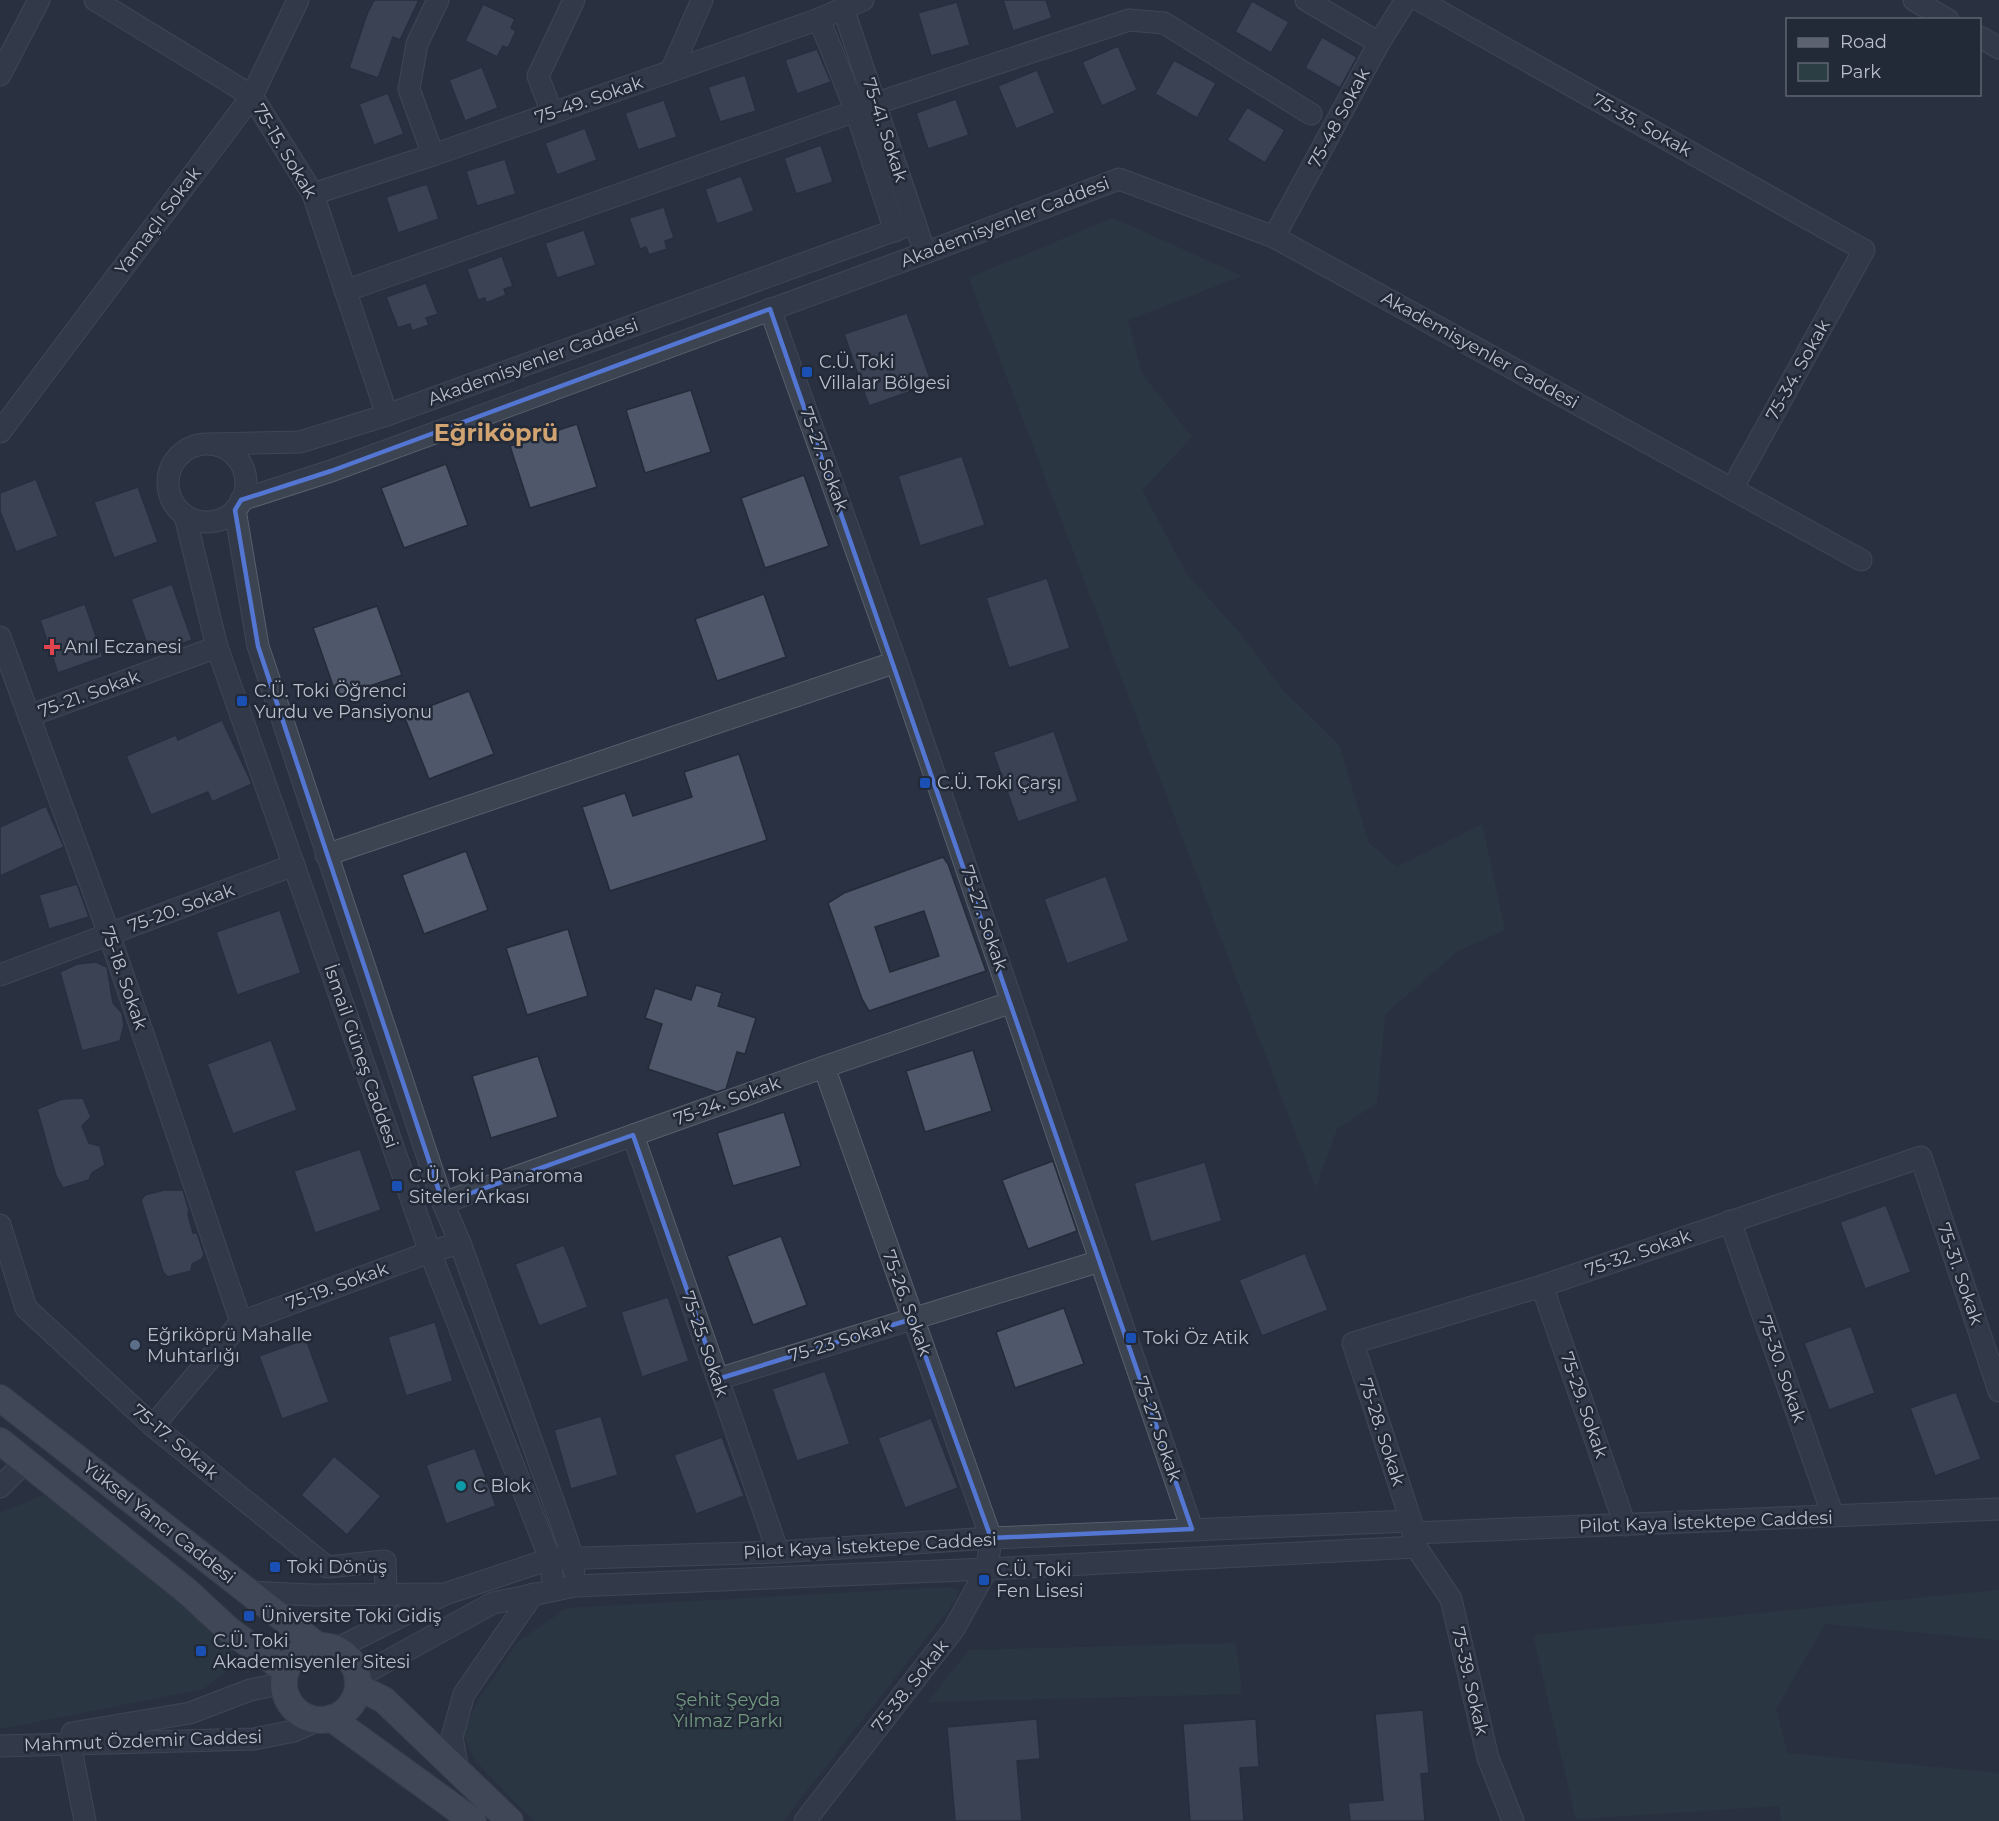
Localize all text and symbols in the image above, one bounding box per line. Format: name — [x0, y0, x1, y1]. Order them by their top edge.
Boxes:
legend — [1786, 18, 1981, 96]
text: Road — [1840, 31, 1887, 53]
text: Park — [1840, 61, 1881, 83]
street label: 75-48 Sokak — [1303, 64, 1375, 172]
street label: 75-49. Sokak — [532, 71, 646, 129]
street label: 75-41. Sokak — [858, 75, 912, 185]
street label: 75-35. Sokak — [1589, 89, 1696, 161]
street label: 75-15. Sokak — [248, 100, 322, 203]
street label: Yamaçlı Sokak — [110, 163, 206, 279]
street label: Akademisyenler Caddesi — [897, 172, 1113, 272]
street label: Akademisyenler Caddesi — [1377, 287, 1583, 413]
street label: Akademisyenler Caddesi — [425, 314, 641, 410]
street label: 75-34. Sokak — [1761, 315, 1835, 424]
place label: C.Ü. Toki Villalar Bölgesi — [819, 351, 950, 394]
marker: C.Ü. Toki Villalar Bölgesi — [800, 365, 814, 379]
street label: 75-27. Sokak — [795, 404, 853, 515]
district label: Eğriköprü — [434, 418, 558, 447]
place label: Anıl Eczanesi — [64, 636, 182, 658]
marker: Anıl Eczanesi — [45, 640, 59, 654]
street label: 75-21. Sokak — [35, 665, 143, 723]
place label: C.Ü. Toki Öğrenci Yurdu ve Pansiyonu — [254, 680, 432, 723]
marker: C.Ü. Toki Öğrenci Yurdu ve Pansiyonu — [235, 694, 249, 708]
place label: C.Ü. Toki Çarşı — [937, 772, 1061, 794]
marker: C.Ü. Toki Çarşı — [918, 776, 932, 790]
street label: 75-27. Sokak — [956, 863, 1012, 974]
street label: 75-20. Sokak — [125, 878, 238, 937]
street label: 75-18. Sokak — [96, 923, 152, 1033]
street label: İsmail Güneş Caddesi — [319, 961, 403, 1151]
street label: 75-24. Sokak — [671, 1071, 784, 1130]
place label: C.Ü. Toki Panaroma Siteleri Arkası — [409, 1165, 583, 1208]
marker: C.Ü. Toki Panaroma Siteleri Arkası — [390, 1179, 404, 1193]
street label: 75-31. Sokak — [1932, 1220, 1988, 1328]
street label: 75-32. Sokak — [1582, 1225, 1694, 1281]
street label: 75-26. Sokak — [878, 1247, 936, 1359]
street label: 75-19. Sokak — [283, 1257, 391, 1315]
street label: 75-25. Sokak — [677, 1288, 733, 1400]
street label: 75-30. Sokak — [1753, 1313, 1811, 1426]
street label: 75-23 Sokak — [786, 1315, 894, 1367]
place label: Eğriköprü Mahalle Muhtarlığı — [147, 1324, 312, 1367]
place label: Toki Öz Atik — [1143, 1327, 1249, 1349]
marker: Toki Öz Atik — [1124, 1331, 1138, 1345]
marker: Eğriköprü Mahalle Muhtarlığı — [128, 1338, 142, 1352]
street label: 75-29. Sokak — [1556, 1349, 1613, 1461]
street label: 75-27. Sokak — [1130, 1374, 1186, 1485]
street label: 75-28. Sokak — [1354, 1375, 1410, 1489]
street label: 75-17. Sokak — [127, 1399, 223, 1485]
street label: Yüksel Yancı Caddesi — [78, 1456, 240, 1588]
place label: C Blok — [473, 1475, 531, 1497]
marker: C Blok — [454, 1479, 468, 1493]
street label: Pilot Kaya İstektepe Caddesi — [1579, 1507, 1833, 1537]
street label: Pilot Kaya İstektepe Caddesi — [743, 1528, 997, 1564]
place label: Toki Dönüş — [287, 1556, 387, 1578]
place label: C.Ü. Toki Fen Lisesi — [996, 1559, 1084, 1602]
marker: Toki Dönüş — [268, 1560, 282, 1574]
marker: C.Ü. Toki Fen Lisesi — [977, 1573, 991, 1587]
place label: Üniversite Toki Gidiş — [261, 1605, 442, 1627]
marker: Üniversite Toki Gidiş — [242, 1609, 256, 1623]
street label: 75-39. Sokak — [1447, 1625, 1493, 1738]
place label: C.Ü. Toki Akademisyenler Sitesi — [213, 1630, 410, 1673]
street label: 75-38. Sokak — [867, 1635, 953, 1737]
marker: C.Ü. Toki Akademisyenler Sitesi — [194, 1644, 208, 1658]
park label: Şehit Şeyda Yılmaz Parkı — [673, 1689, 783, 1732]
street label: Mahmut Özdemir Caddesi — [23, 1726, 263, 1756]

